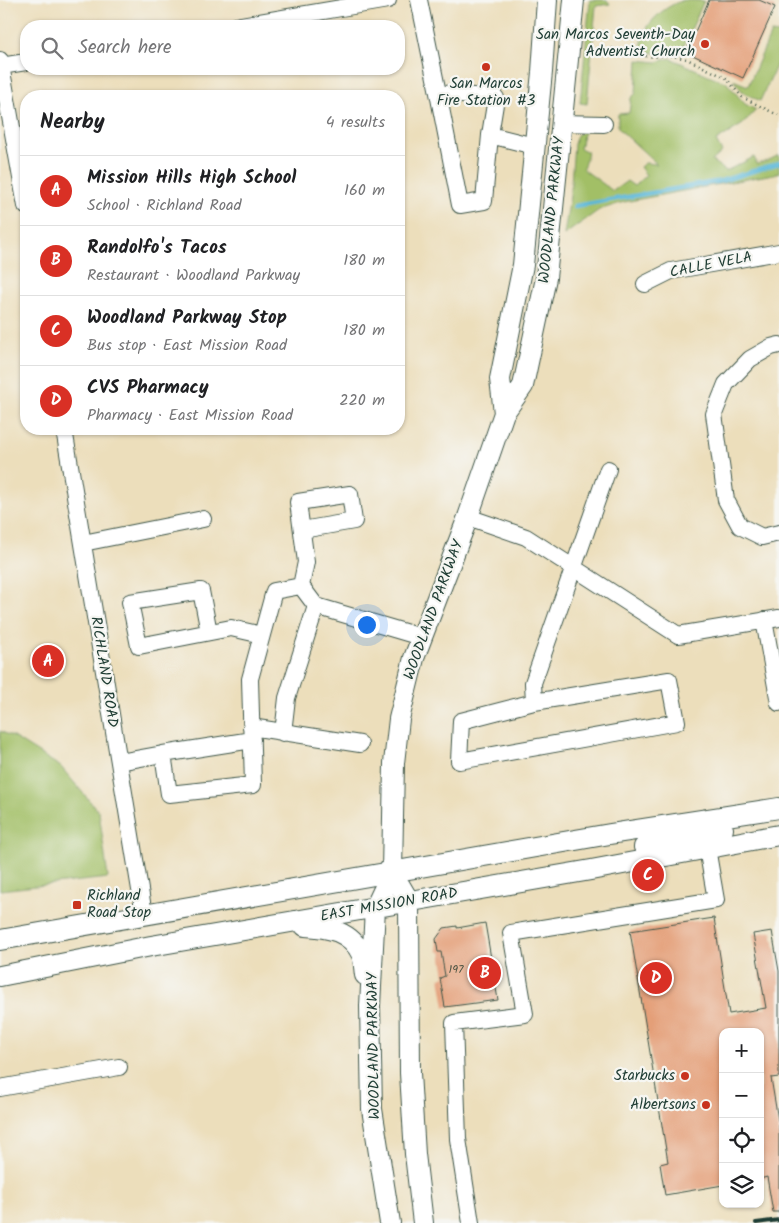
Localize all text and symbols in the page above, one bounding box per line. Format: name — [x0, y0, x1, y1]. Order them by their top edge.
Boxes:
search box — [20, 20, 405, 75]
place label: San Marcos Seventh-Day Adventist Church — [536, 23, 696, 64]
text: Search here — [78, 33, 172, 63]
icon: search — [38, 34, 66, 62]
marker: San Marcos Seventh-Day Adventist Church — [699, 38, 711, 50]
marker: San Marcos Fire Station #3 — [480, 61, 492, 73]
place label: San Marcos Fire Station #3 — [437, 72, 536, 113]
text: Nearby — [40, 106, 105, 139]
text: 4 results — [326, 110, 385, 135]
street label: WOODLAND PARKWAY — [532, 134, 572, 285]
text: Mission Hills High School — [87, 163, 296, 193]
text: A — [51, 178, 61, 203]
text: 160 m — [344, 178, 385, 203]
text: School · Richland Road — [87, 193, 242, 218]
text: Randolfo's Tacos — [87, 233, 227, 263]
street label: CALLE VELA — [668, 245, 754, 285]
text: B — [51, 248, 61, 273]
text: 180 m — [343, 248, 385, 273]
text: Restaurant · Woodland Parkway — [87, 263, 300, 288]
text: Woodland Parkway Stop — [87, 303, 287, 333]
text: C — [51, 318, 61, 343]
text: 180 m — [343, 318, 385, 343]
text: Bus stop · East Mission Road — [87, 333, 287, 358]
text: CVS Pharmacy — [87, 373, 209, 403]
text: D — [51, 388, 61, 413]
text: 220 m — [339, 388, 385, 413]
text: Pharmacy · East Mission Road — [87, 403, 293, 428]
street label: WOODLAND PARKWAY — [398, 535, 471, 683]
your location — [354, 612, 380, 638]
street label: RICHLAND ROAD — [83, 615, 125, 730]
pin: A — [32, 642, 64, 680]
pin: C — [632, 856, 664, 894]
street label: EAST MISSION ROAD — [318, 881, 460, 929]
place label: Richland Road Stop — [87, 884, 151, 925]
marker: Richland Road Stop — [71, 899, 83, 911]
pin: B — [469, 954, 501, 992]
pin: D — [640, 959, 672, 997]
house number: 197 — [448, 960, 464, 979]
street label: WOODLAND PARKWAY — [361, 971, 387, 1120]
map controls — [719, 1028, 764, 1208]
button: + — [719, 1028, 764, 1073]
place label: Starbucks — [614, 1064, 676, 1088]
marker: Starbucks — [679, 1070, 691, 1082]
button: − — [719, 1073, 764, 1118]
place label: Albertsons — [630, 1093, 697, 1117]
marker: Albertsons — [700, 1099, 712, 1111]
button: locate — [719, 1118, 764, 1163]
button: layers — [719, 1163, 764, 1208]

